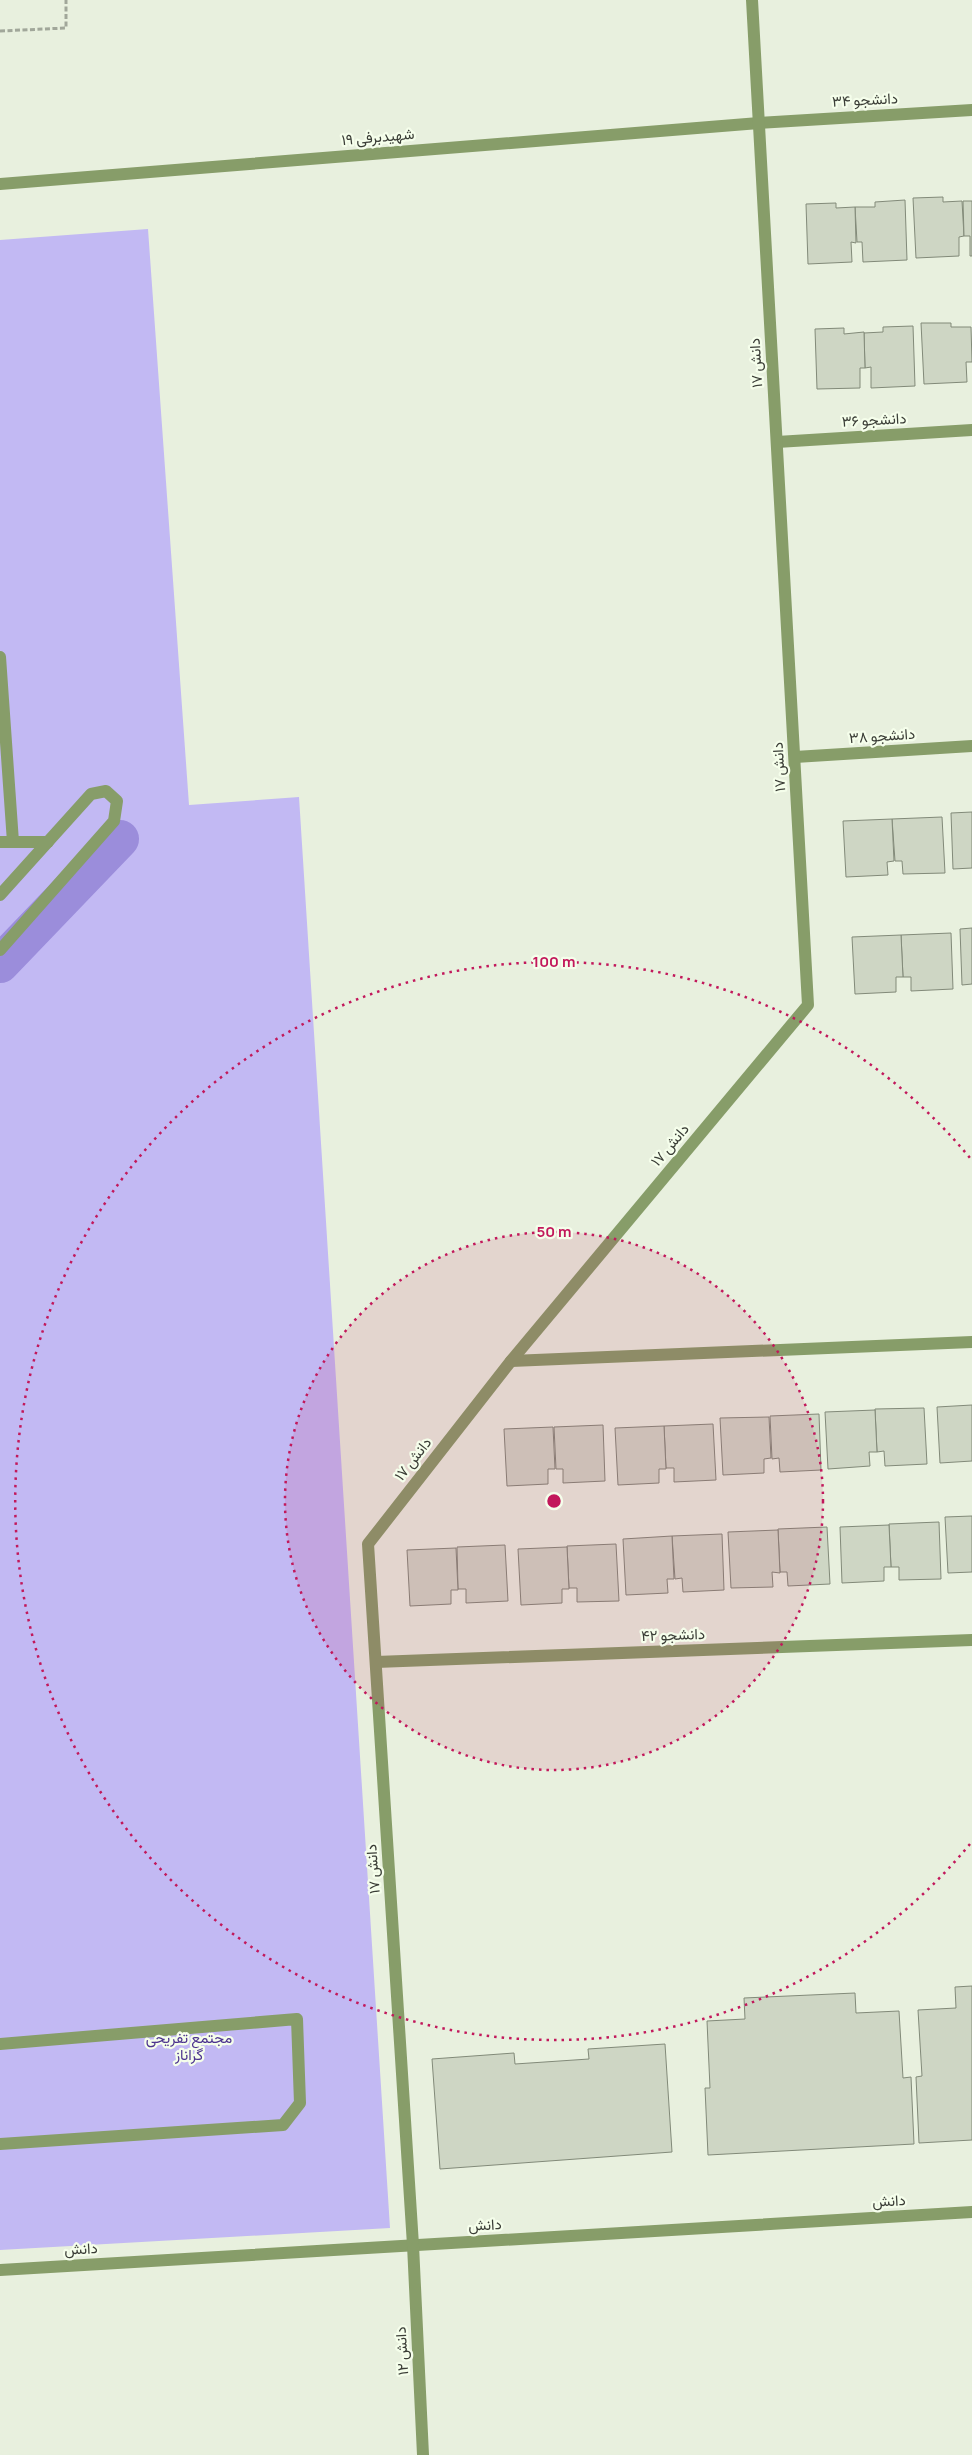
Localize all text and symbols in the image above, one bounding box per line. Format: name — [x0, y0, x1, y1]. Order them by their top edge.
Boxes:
street label: دانشجو ۳۴ — [831, 87, 898, 112]
street label: شهیدبرفی ۱۹ — [341, 123, 415, 150]
street label: دانش ۱۷ — [744, 338, 767, 388]
street label: دانشجو ۳۶ — [841, 407, 907, 432]
street label: دانشجو ۳۸ — [848, 723, 916, 748]
street label: دانش ۱۷ — [767, 742, 790, 792]
text: 100 m — [533, 951, 575, 972]
street label: دانش ۱۷ — [646, 1119, 694, 1170]
text: 50 m — [536, 1221, 572, 1242]
street label: دانش ۱۷ — [389, 1433, 436, 1485]
centre of rings — [545, 1492, 563, 1510]
street label: دانشجو ۴۲ — [641, 1623, 705, 1646]
street label: دانش ۱۷ — [360, 1844, 385, 1895]
park label: مجتمع تفریحی گراناز — [146, 2027, 232, 2065]
street label: دانش — [872, 2189, 906, 2212]
street label: دانش — [468, 2213, 502, 2236]
street label: دانش — [64, 2237, 98, 2260]
street label: دانش ۱۲ — [390, 2326, 413, 2376]

